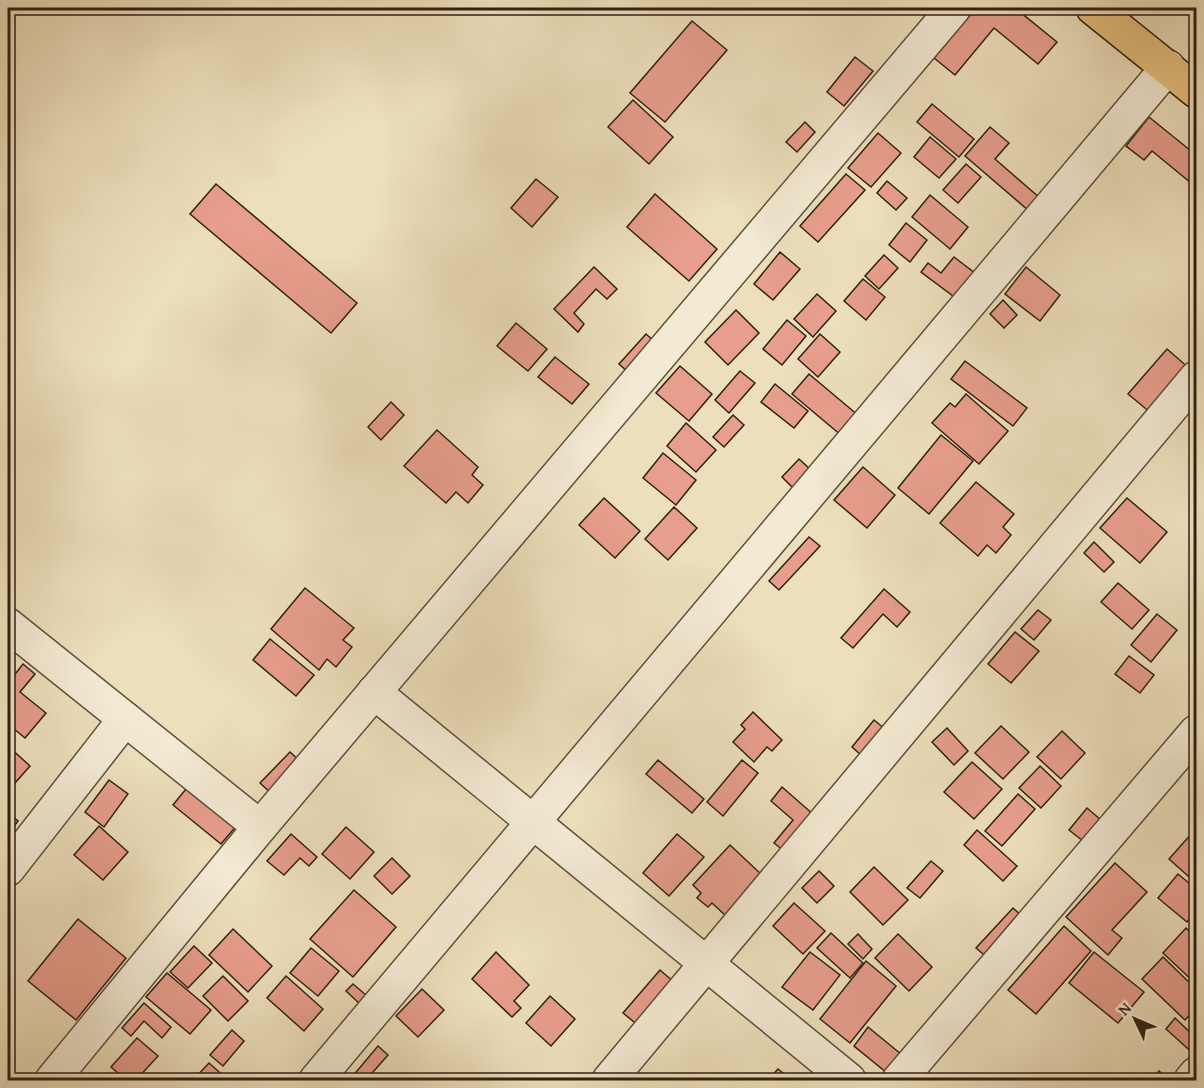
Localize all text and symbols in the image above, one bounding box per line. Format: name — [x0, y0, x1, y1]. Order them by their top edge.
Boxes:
north arrow — [1105, 989, 1165, 1049]
text: N — [1112, 996, 1137, 1021]

